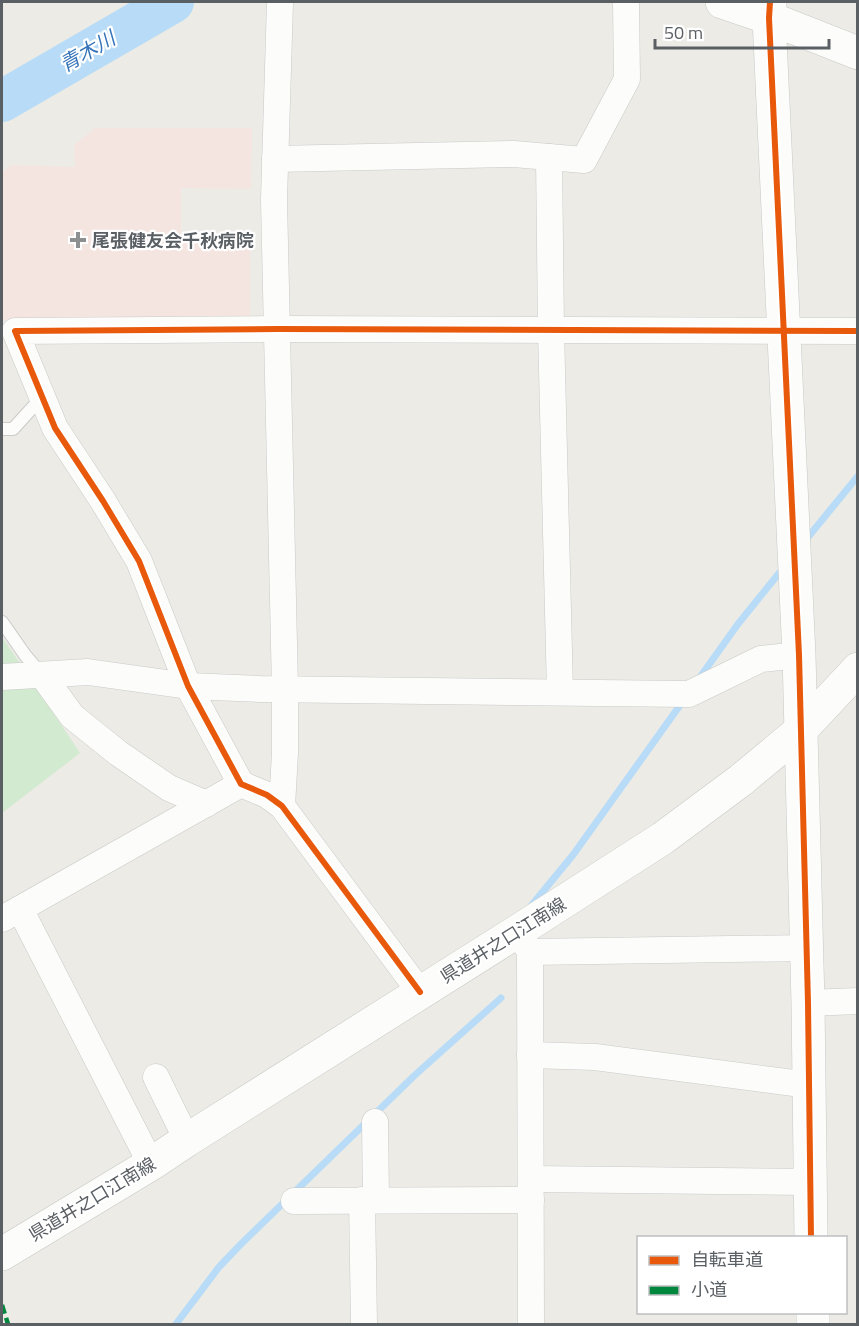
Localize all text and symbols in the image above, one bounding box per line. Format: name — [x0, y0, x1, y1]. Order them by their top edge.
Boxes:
scale bar — [655, 12, 829, 50]
text: 50 m — [664, 19, 703, 46]
water label: 青木川 — [53, 22, 122, 79]
place label: 尾張健友会千秋病院 — [92, 227, 254, 254]
marker: 尾張健友会千秋病院 — [69, 231, 87, 249]
street label: 県道井之口江南線 — [435, 890, 571, 990]
street label: 県道井之口江南線 — [23, 1150, 161, 1248]
legend — [637, 1236, 847, 1314]
text: 自転車道 — [691, 1246, 763, 1273]
text: 小道 — [691, 1276, 727, 1303]

